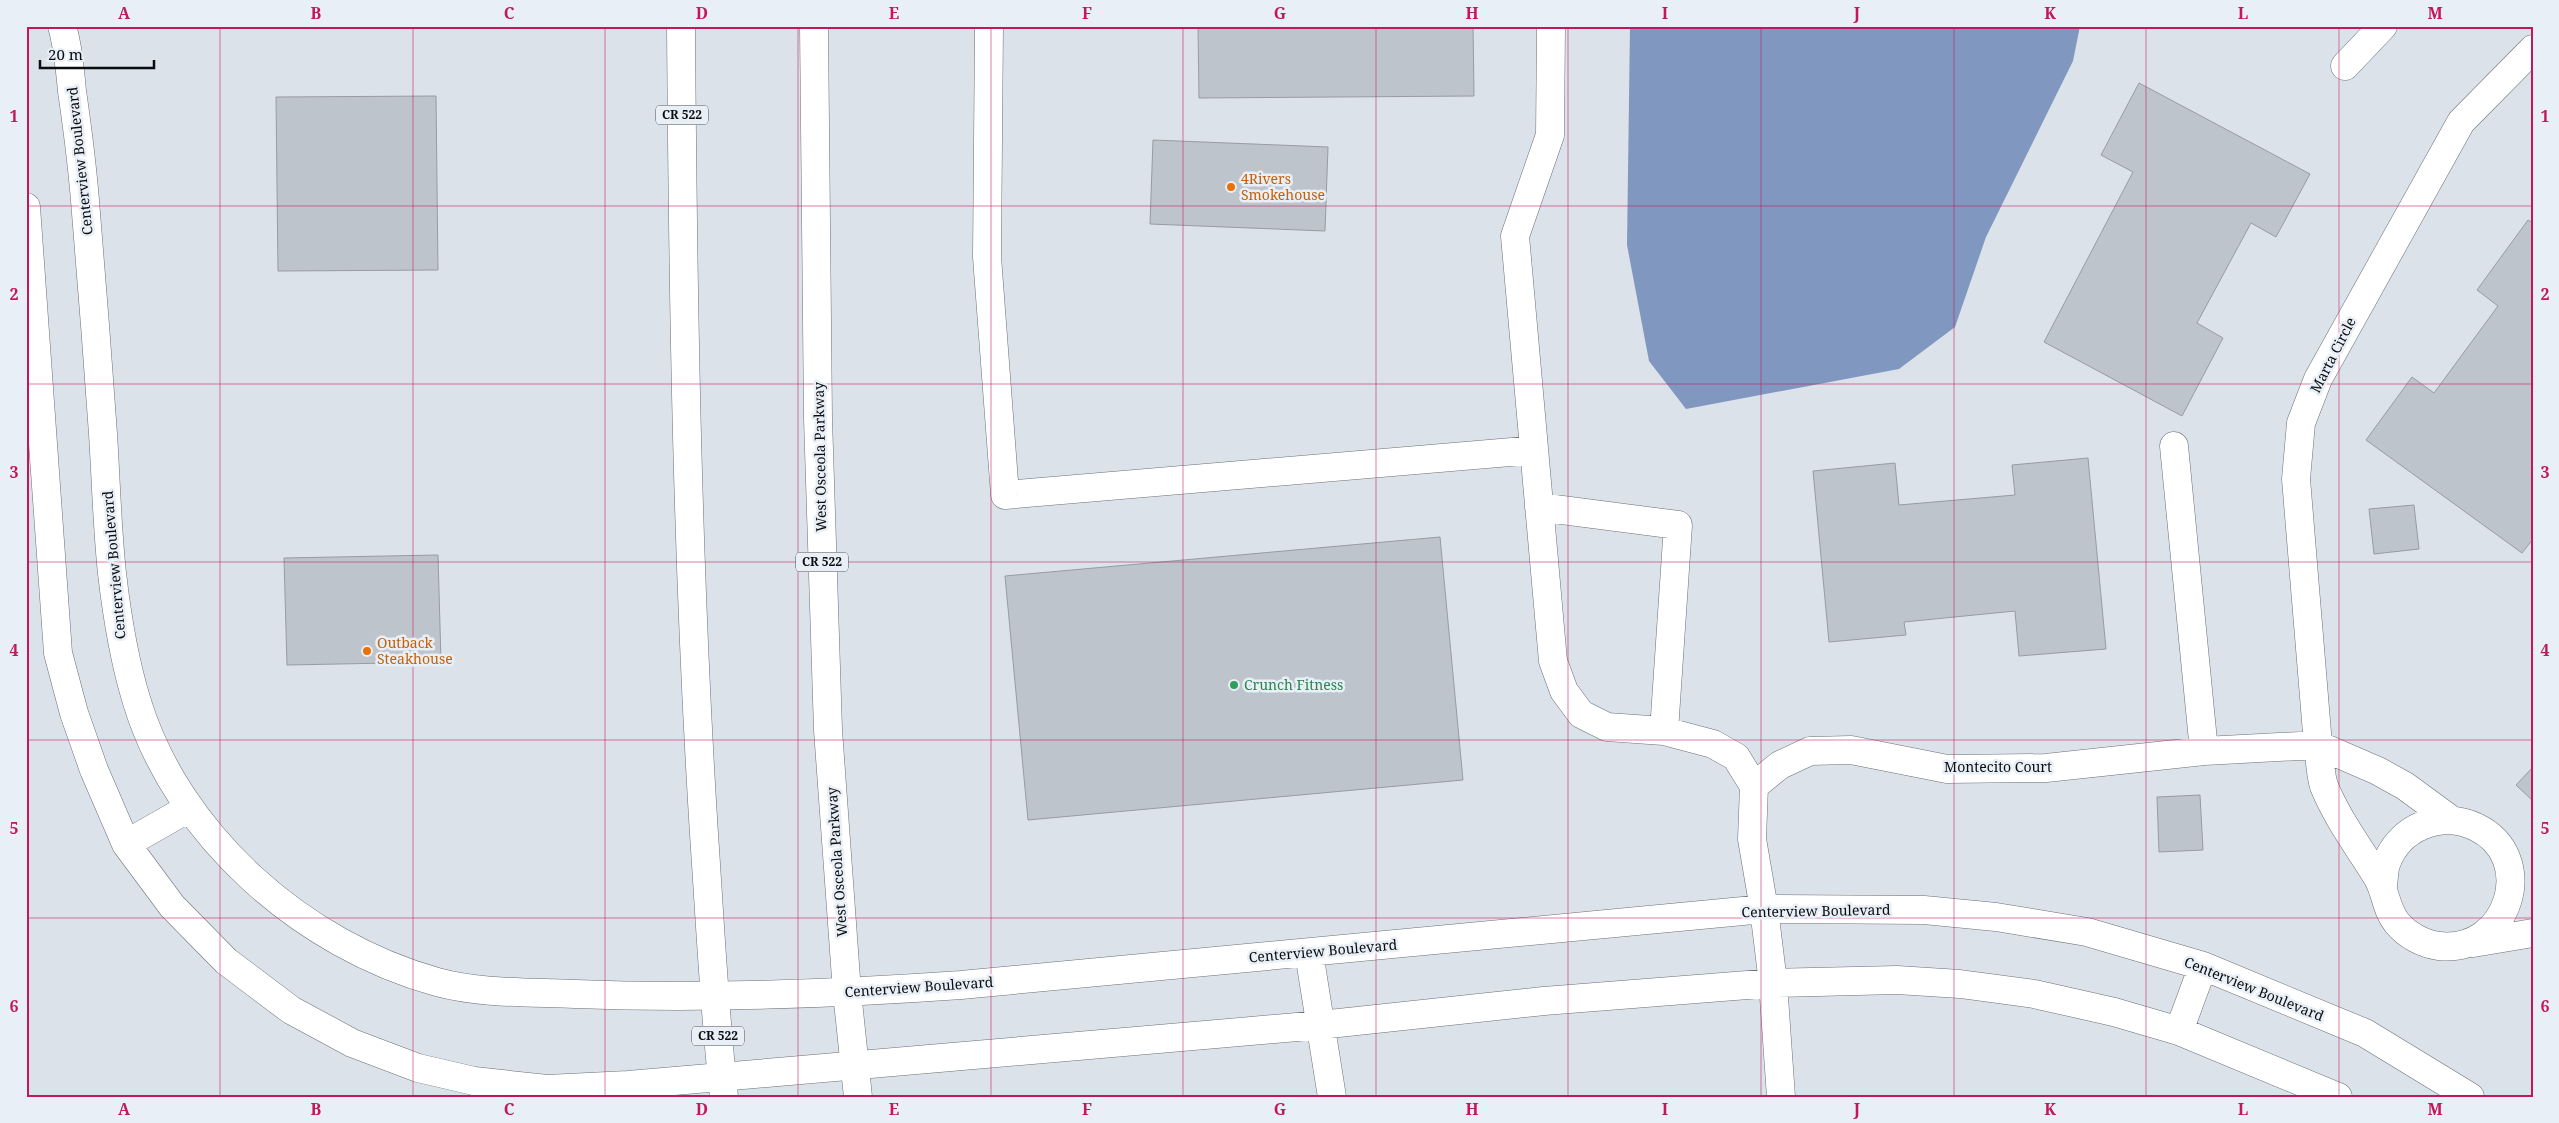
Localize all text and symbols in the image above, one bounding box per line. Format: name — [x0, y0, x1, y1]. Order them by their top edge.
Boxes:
text: A — [118, 2, 131, 24]
text: B — [311, 2, 322, 24]
text: C — [504, 2, 515, 24]
text: D — [696, 2, 708, 24]
text: E — [889, 2, 899, 24]
text: F — [1082, 2, 1092, 24]
text: G — [1274, 2, 1286, 24]
text: H — [1465, 2, 1479, 24]
text: I — [1662, 2, 1668, 24]
text: J — [1853, 2, 1861, 24]
text: K — [2044, 2, 2056, 24]
text: L — [2238, 2, 2248, 24]
text: M — [2427, 2, 2443, 24]
scale bar — [40, 38, 154, 70]
text: 20 m — [48, 44, 83, 64]
street label: Centerview Boulevard — [62, 86, 97, 236]
text: 1 — [9, 105, 19, 127]
text: 1 — [2540, 105, 2550, 127]
road number: CR 522 — [656, 106, 708, 124]
place label: 4Rivers Smokehouse — [1241, 169, 1325, 204]
marker: 4Rivers Smokehouse — [1225, 181, 1237, 193]
text: 2 — [9, 283, 19, 305]
text: 2 — [2540, 283, 2550, 305]
street label: Marta Circle — [2305, 314, 2360, 396]
street label: West Osceola Parkway — [809, 382, 830, 532]
text: 3 — [9, 461, 19, 483]
text: 3 — [2540, 461, 2550, 483]
street label: Centerview Boulevard — [98, 490, 129, 640]
road number: CR 522 — [796, 552, 848, 572]
place label: Outback Steakhouse — [377, 633, 453, 668]
text: 4 — [9, 639, 19, 661]
text: 4 — [2540, 639, 2550, 661]
marker: Outback Steakhouse — [361, 645, 373, 657]
place label: Crunch Fitness — [1244, 675, 1343, 694]
marker: Crunch Fitness — [1228, 679, 1240, 691]
street label: Montecito Court — [1944, 757, 2052, 776]
street label: West Osceola Parkway — [822, 787, 851, 937]
text: 5 — [9, 817, 19, 839]
text: 5 — [2540, 817, 2550, 839]
street label: Centerview Boulevard — [1741, 900, 1891, 921]
street label: Centerview Boulevard — [1248, 935, 1398, 966]
street label: Centerview Boulevard — [2182, 952, 2327, 1025]
street label: Centerview Boulevard — [844, 972, 994, 1001]
text: 6 — [9, 995, 19, 1017]
text: 6 — [2540, 995, 2550, 1017]
road number: CR 522 — [692, 1026, 744, 1046]
text: A — [118, 1098, 131, 1120]
text: B — [311, 1098, 322, 1120]
text: C — [504, 1098, 515, 1120]
text: D — [696, 1098, 708, 1120]
text: E — [889, 1098, 899, 1120]
text: F — [1082, 1098, 1092, 1120]
text: G — [1274, 1098, 1286, 1120]
text: H — [1465, 1098, 1479, 1120]
text: I — [1662, 1098, 1668, 1120]
text: J — [1853, 1098, 1861, 1120]
text: K — [2044, 1098, 2056, 1120]
text: L — [2238, 1098, 2248, 1120]
text: M — [2427, 1098, 2443, 1120]

